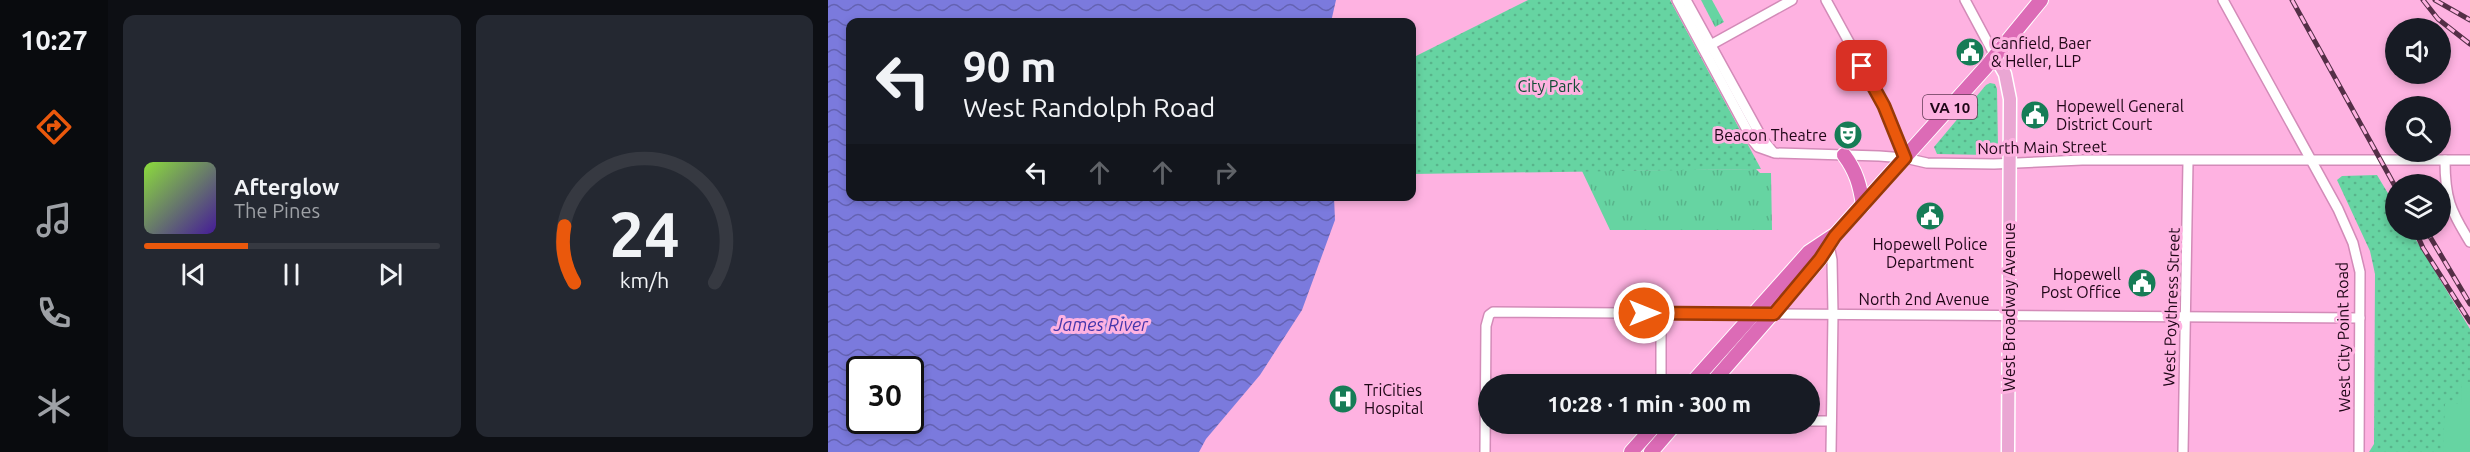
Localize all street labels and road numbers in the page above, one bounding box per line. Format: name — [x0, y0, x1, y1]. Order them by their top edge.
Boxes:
road number: VA 10 — [1923, 95, 1977, 119]
street label: North Main Street — [1977, 137, 2108, 157]
street label: West Broadway Avenue — [2000, 222, 2018, 392]
street label: West Poythress Street — [2159, 226, 2183, 387]
street label: West City Point Road — [2333, 262, 2353, 412]
street label: North 2nd Avenue — [1858, 290, 1990, 308]

